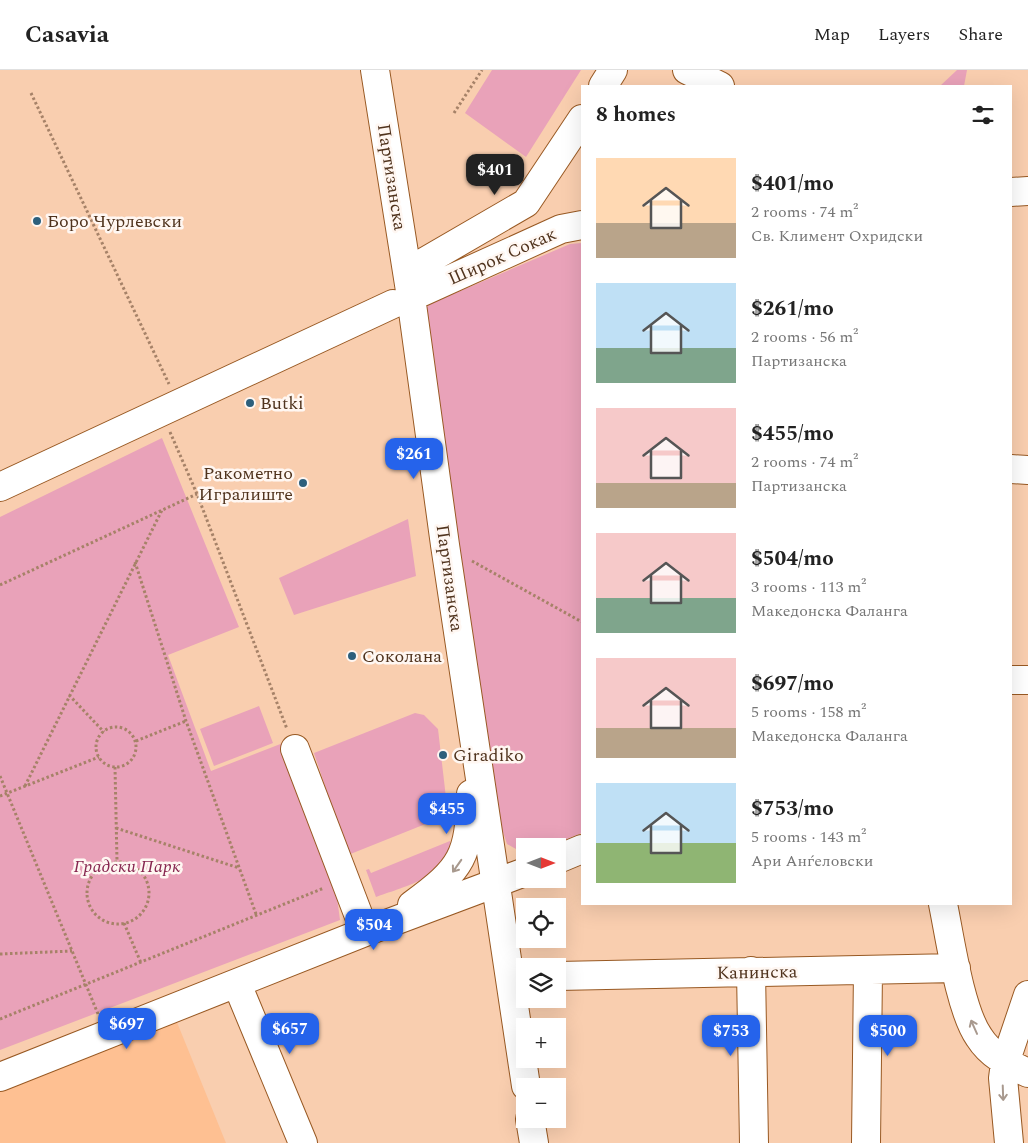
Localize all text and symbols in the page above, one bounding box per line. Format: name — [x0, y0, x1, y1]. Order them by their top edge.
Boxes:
text: Casavia — [25, 17, 109, 53]
text: Map — [814, 21, 850, 48]
text: Layers — [878, 21, 930, 48]
text: Share — [958, 21, 1003, 48]
text: 8 homes — [596, 99, 676, 131]
icon: filters — [969, 101, 997, 129]
street label: Партизанска — [370, 122, 413, 233]
pin: $401 — [465, 154, 525, 196]
text: $401 — [477, 158, 513, 182]
text: $401/mo — [751, 168, 834, 200]
icon: home — [636, 178, 696, 238]
text: 2 rooms · 74 m² — [751, 200, 858, 224]
place label: Боро Чурлевски — [47, 208, 182, 235]
marker: Боро Чурлевски — [31, 215, 43, 227]
street label: Широк Сокак — [444, 221, 561, 292]
text: Св. Климент Охридски — [751, 224, 923, 248]
text: $261/mo — [751, 293, 834, 325]
icon: home — [636, 303, 696, 363]
text: 2 rooms · 56 m² — [751, 325, 858, 349]
text: Партизанска — [751, 349, 847, 373]
place label: Butki — [260, 390, 304, 417]
marker: Butki — [244, 397, 256, 409]
text: $455/mo — [751, 418, 834, 450]
icon: home — [636, 428, 696, 488]
pin: $261 — [384, 438, 444, 480]
text: $261 — [396, 442, 432, 466]
text: 2 rooms · 74 m² — [751, 450, 858, 474]
place label: Ракометно Игралиште — [198, 460, 293, 508]
text: Партизанска — [751, 474, 847, 498]
marker: Ракометно Игралиште — [297, 477, 309, 489]
street label: Партизанска — [429, 523, 470, 634]
text: $504/mo — [751, 543, 834, 575]
icon: home — [636, 553, 696, 613]
text: 3 rooms · 113 m² — [751, 575, 866, 599]
text: Македонска Фаланга — [751, 599, 908, 623]
place label: Соколана — [362, 643, 442, 670]
marker: Соколана — [346, 650, 358, 662]
text: $697/mo — [751, 668, 834, 700]
icon: home — [636, 678, 696, 738]
text: 5 rooms · 158 m² — [751, 700, 866, 724]
text: Македонска Фаланга — [751, 724, 908, 748]
place label: Giradiko — [453, 742, 524, 769]
marker: Giradiko — [437, 749, 449, 761]
pin: $455 — [417, 792, 477, 835]
text: $753/mo — [751, 793, 834, 825]
text: $455 — [429, 797, 465, 821]
icon: home — [636, 803, 696, 863]
text: 5 rooms · 143 m² — [751, 825, 866, 849]
north arrow — [516, 838, 566, 888]
map controls — [516, 838, 566, 1128]
text: Ари Анѓеловски — [751, 849, 873, 873]
park label: Градски Парк — [74, 853, 181, 880]
one-way arrow — [451, 859, 462, 873]
button: locate — [516, 898, 566, 948]
pin: $504 — [344, 908, 404, 951]
text: $504 — [356, 913, 392, 937]
button: layers — [516, 958, 566, 1008]
street label: Канинска — [716, 958, 798, 987]
pin: $697 — [97, 1008, 157, 1050]
text: $697 — [109, 1012, 145, 1036]
pin: $657 — [260, 1012, 320, 1055]
pin: $753 — [701, 1014, 761, 1057]
pin: $500 — [858, 1014, 918, 1057]
text: $657 — [272, 1017, 308, 1041]
button: + — [516, 1018, 566, 1068]
text: $753 — [713, 1019, 749, 1043]
text: $500 — [870, 1019, 906, 1043]
one-way arrow — [969, 1020, 978, 1035]
button: − — [516, 1078, 566, 1128]
one-way arrow — [999, 1084, 1008, 1100]

